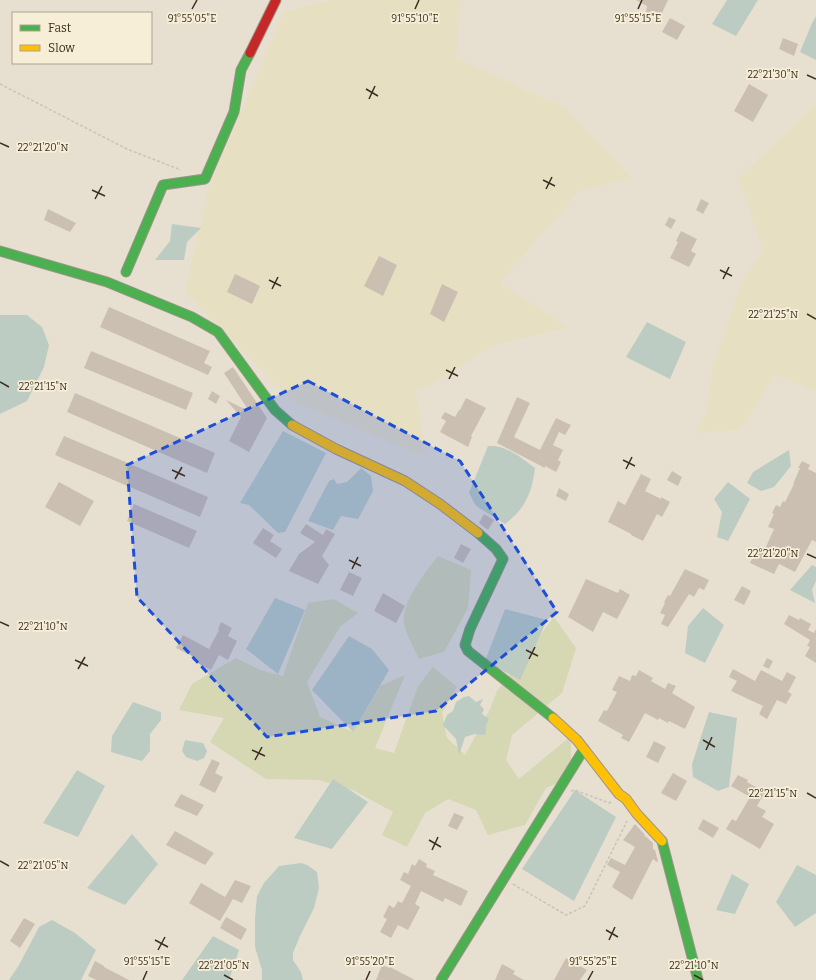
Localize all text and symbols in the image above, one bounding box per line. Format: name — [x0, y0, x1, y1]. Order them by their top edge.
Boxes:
legend — [12, 12, 152, 64]
text: 91°55'05"E — [168, 13, 216, 25]
text: 91°55'10"E — [391, 13, 439, 25]
text: 91°55'15"E — [615, 13, 661, 25]
text: Fast — [48, 21, 72, 35]
text: Slow — [48, 41, 75, 55]
text: 22°21'30"N — [747, 69, 799, 81]
text: 22°21'20"N — [18, 142, 68, 154]
text: 22°21'25"N — [748, 309, 798, 321]
text: 22°21'15"N — [19, 381, 67, 393]
text: 22°21'20"N — [748, 548, 798, 560]
text: 22°21'10"N — [18, 621, 68, 633]
text: 22°21'15"N — [749, 788, 797, 800]
text: 22°21'05"N — [18, 860, 68, 872]
text: 91°55'15"E — [124, 956, 170, 968]
text: 91°55'20"E — [346, 956, 394, 968]
text: 91°55'25"E — [569, 956, 617, 968]
text: 22°21'05"N — [199, 960, 249, 972]
text: 22°21'10"N — [669, 960, 719, 972]

